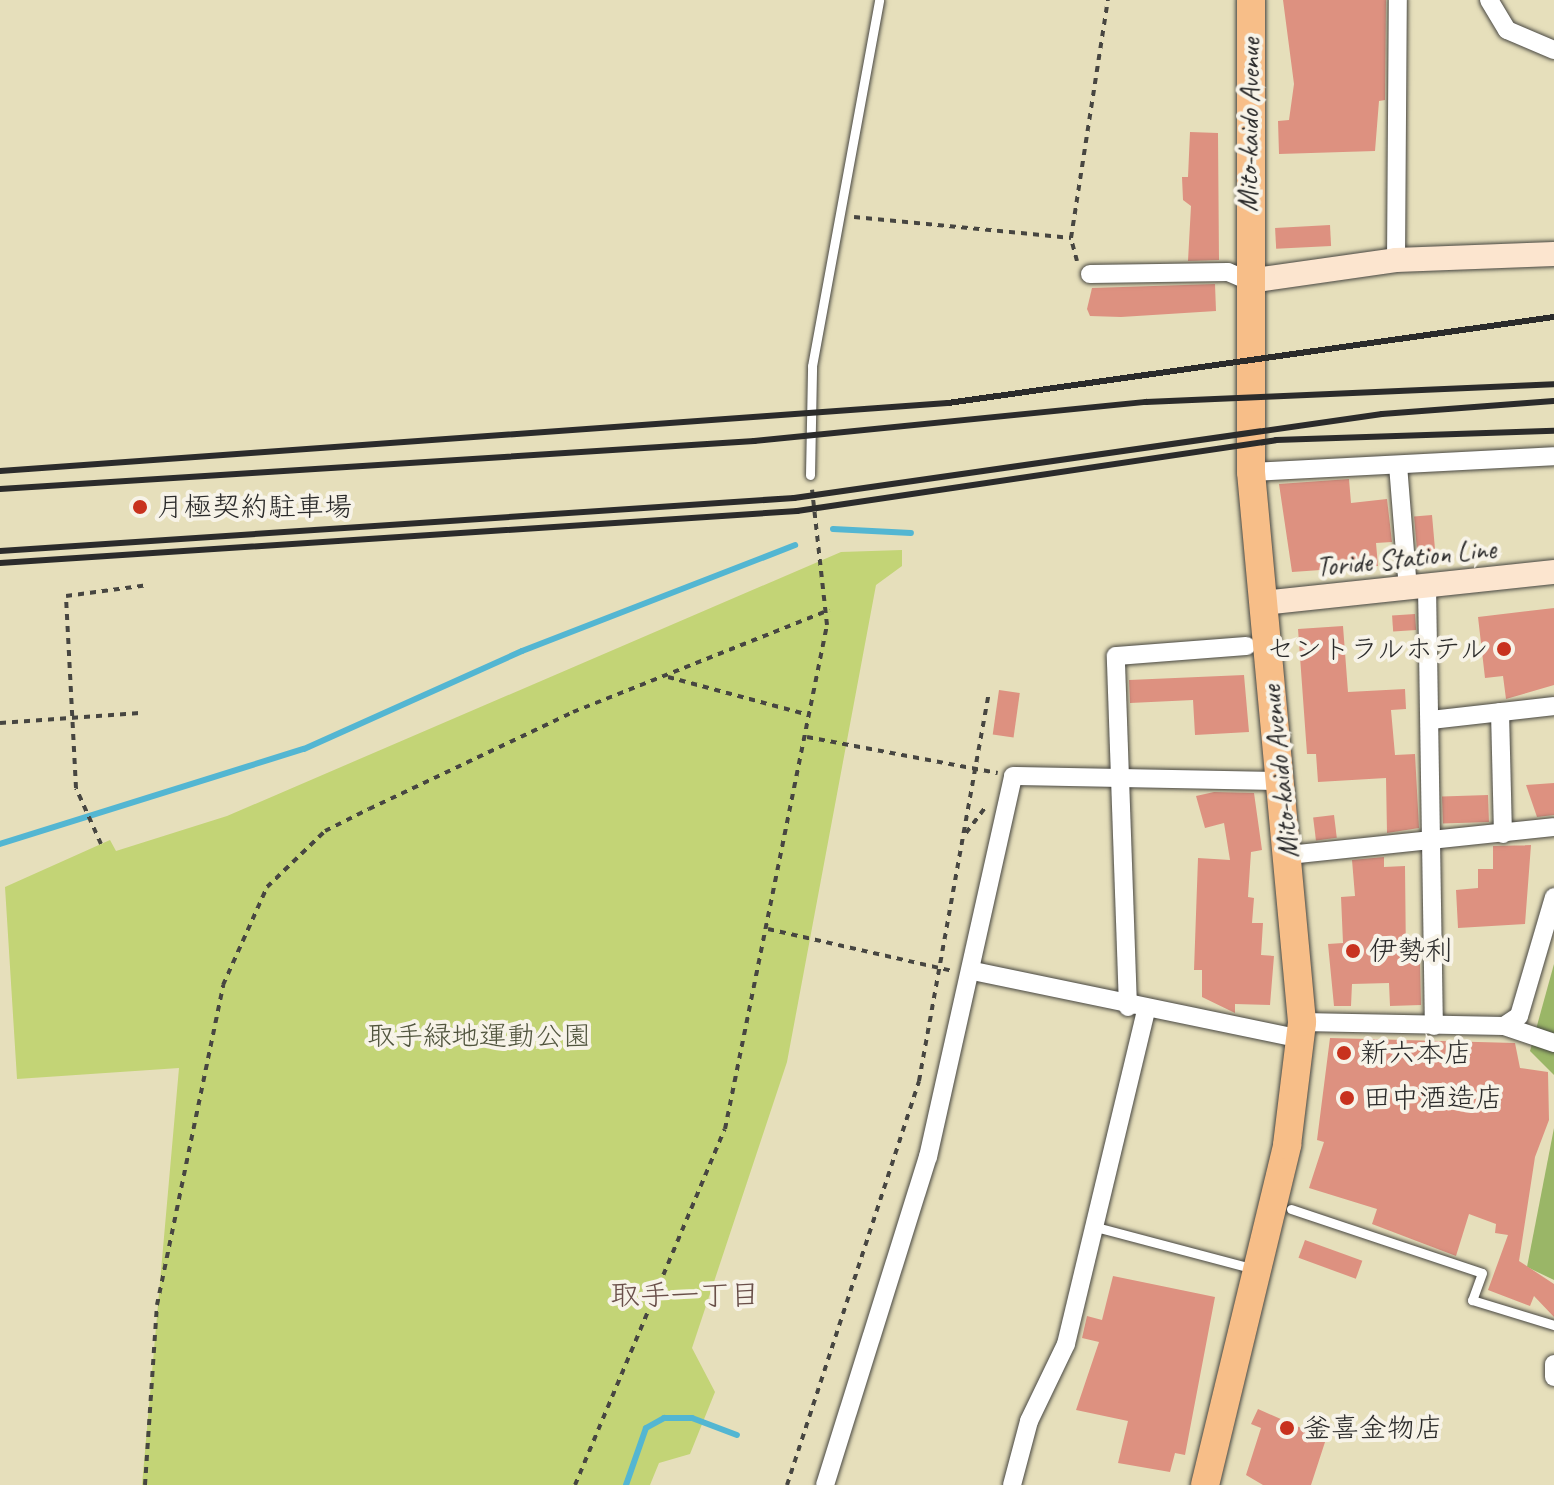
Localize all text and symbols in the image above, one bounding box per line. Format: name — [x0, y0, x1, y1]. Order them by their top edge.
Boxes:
street label: Mito-kaido Avenue — [1231, 38, 1267, 212]
place label: 月極契約駐車場 — [156, 490, 352, 524]
marker: 月極契約駐車場 — [131, 498, 149, 516]
street label: Toride Station Line — [1314, 532, 1498, 584]
place label: セントラルホテル — [1264, 632, 1488, 666]
marker: セントラルホテル — [1495, 640, 1513, 658]
street label: Mito-kaido Avenue — [1254, 684, 1306, 860]
place label: 伊勢利 — [1369, 934, 1453, 968]
marker: 伊勢利 — [1344, 942, 1362, 960]
park label: 取手緑地運動公園 — [367, 1019, 591, 1053]
place label: 新六本店 — [1360, 1036, 1472, 1070]
marker: 新六本店 — [1335, 1044, 1353, 1062]
place label: 田中酒造店 — [1363, 1081, 1503, 1115]
marker: 田中酒造店 — [1338, 1089, 1356, 1107]
district label: 取手一丁目 — [610, 1277, 760, 1313]
place label: 釜喜金物店 — [1303, 1411, 1443, 1445]
marker: 釜喜金物店 — [1278, 1419, 1296, 1437]

